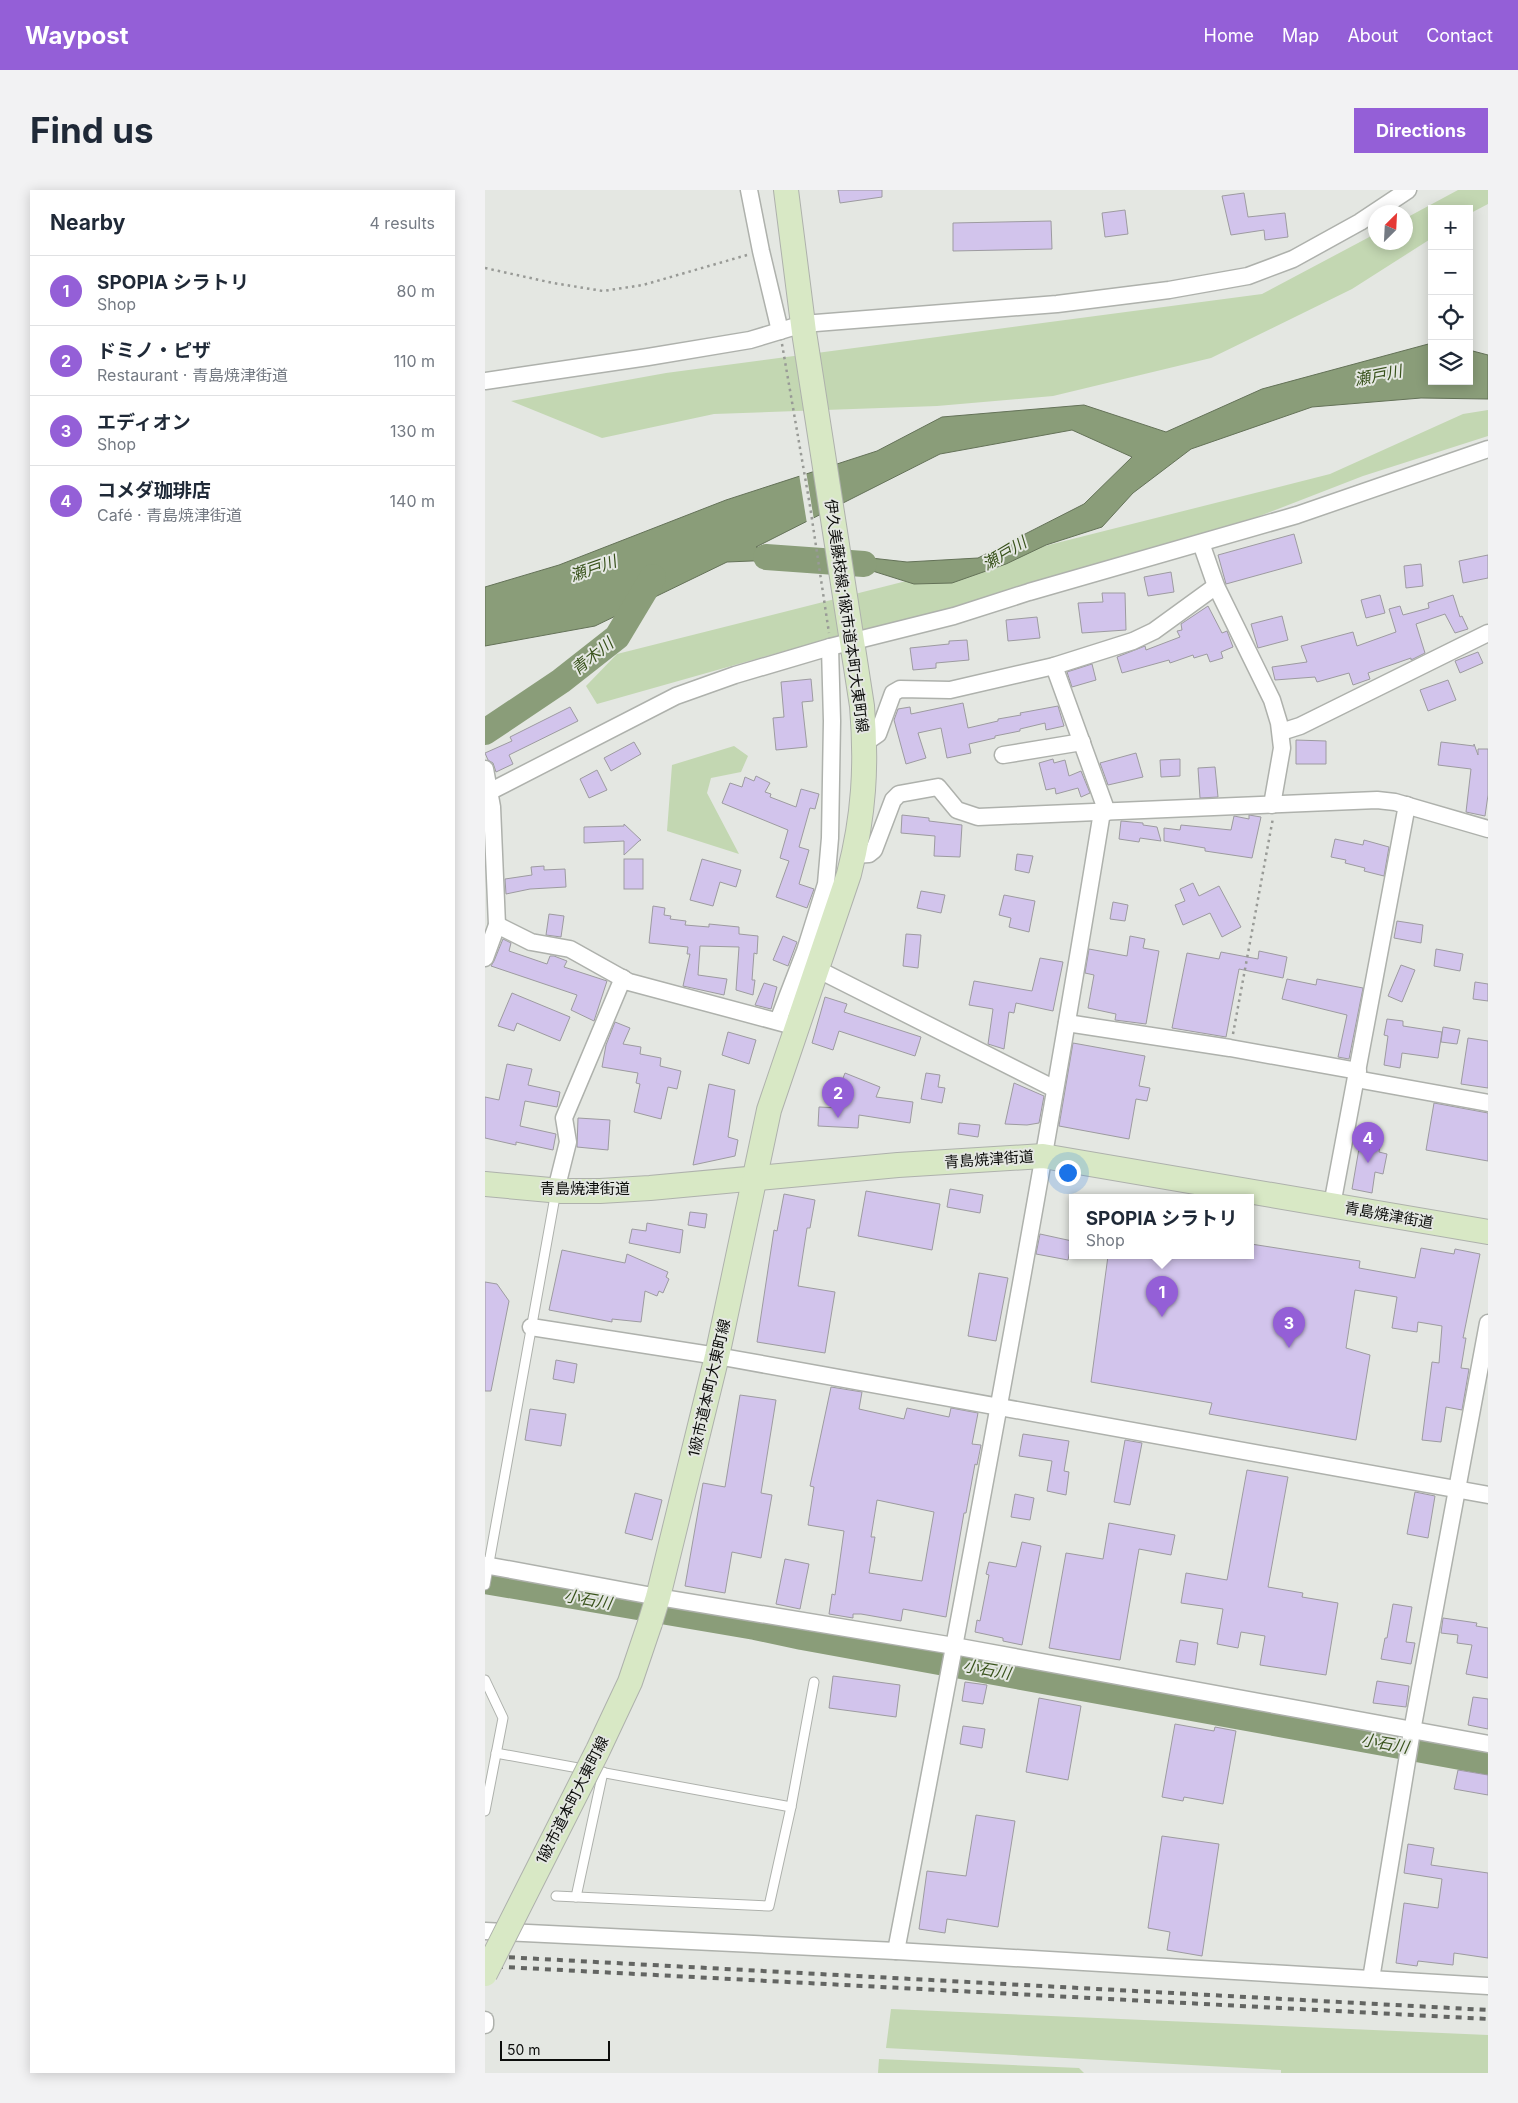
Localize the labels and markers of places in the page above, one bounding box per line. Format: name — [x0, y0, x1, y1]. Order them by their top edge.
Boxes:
pin: 2 — [822, 1077, 854, 1118]
pin: 4 — [1352, 1122, 1384, 1163]
pin: 1 — [1146, 1276, 1178, 1317]
pin: 3 — [1273, 1307, 1305, 1348]

